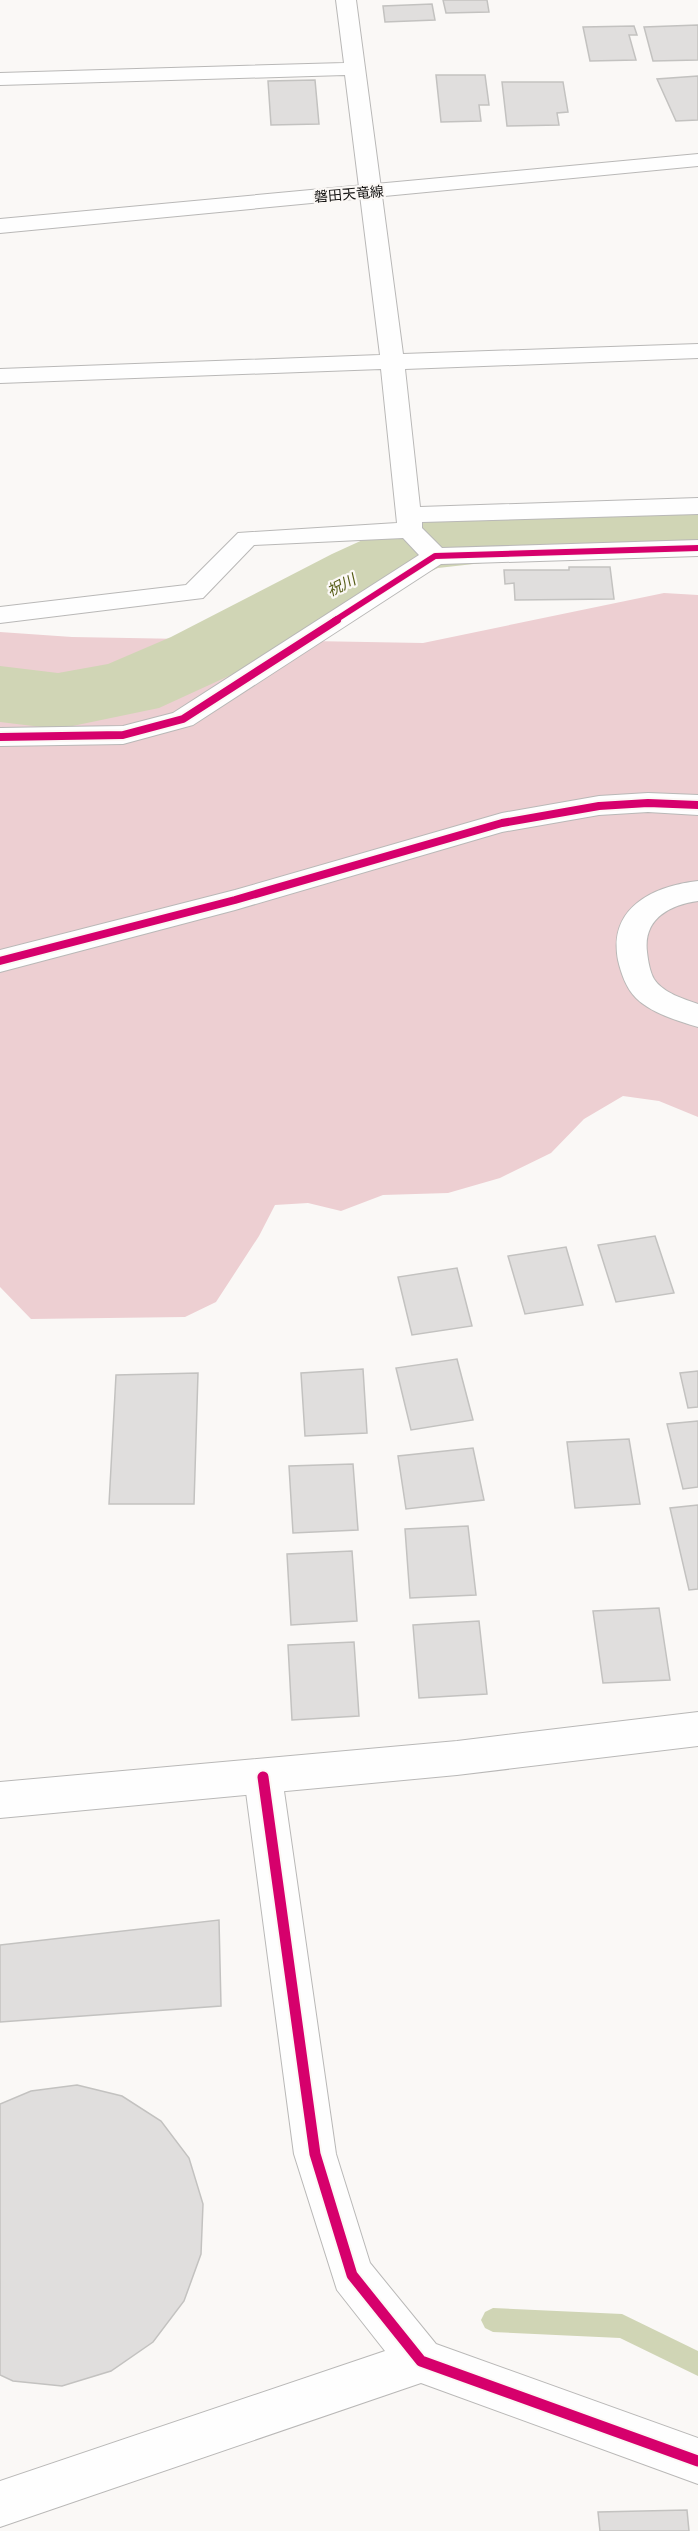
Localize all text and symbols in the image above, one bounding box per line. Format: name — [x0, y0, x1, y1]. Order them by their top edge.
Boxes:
street label: 磐田天竜線 — [313, 182, 385, 206]
water label: 祝川 — [323, 569, 360, 600]

